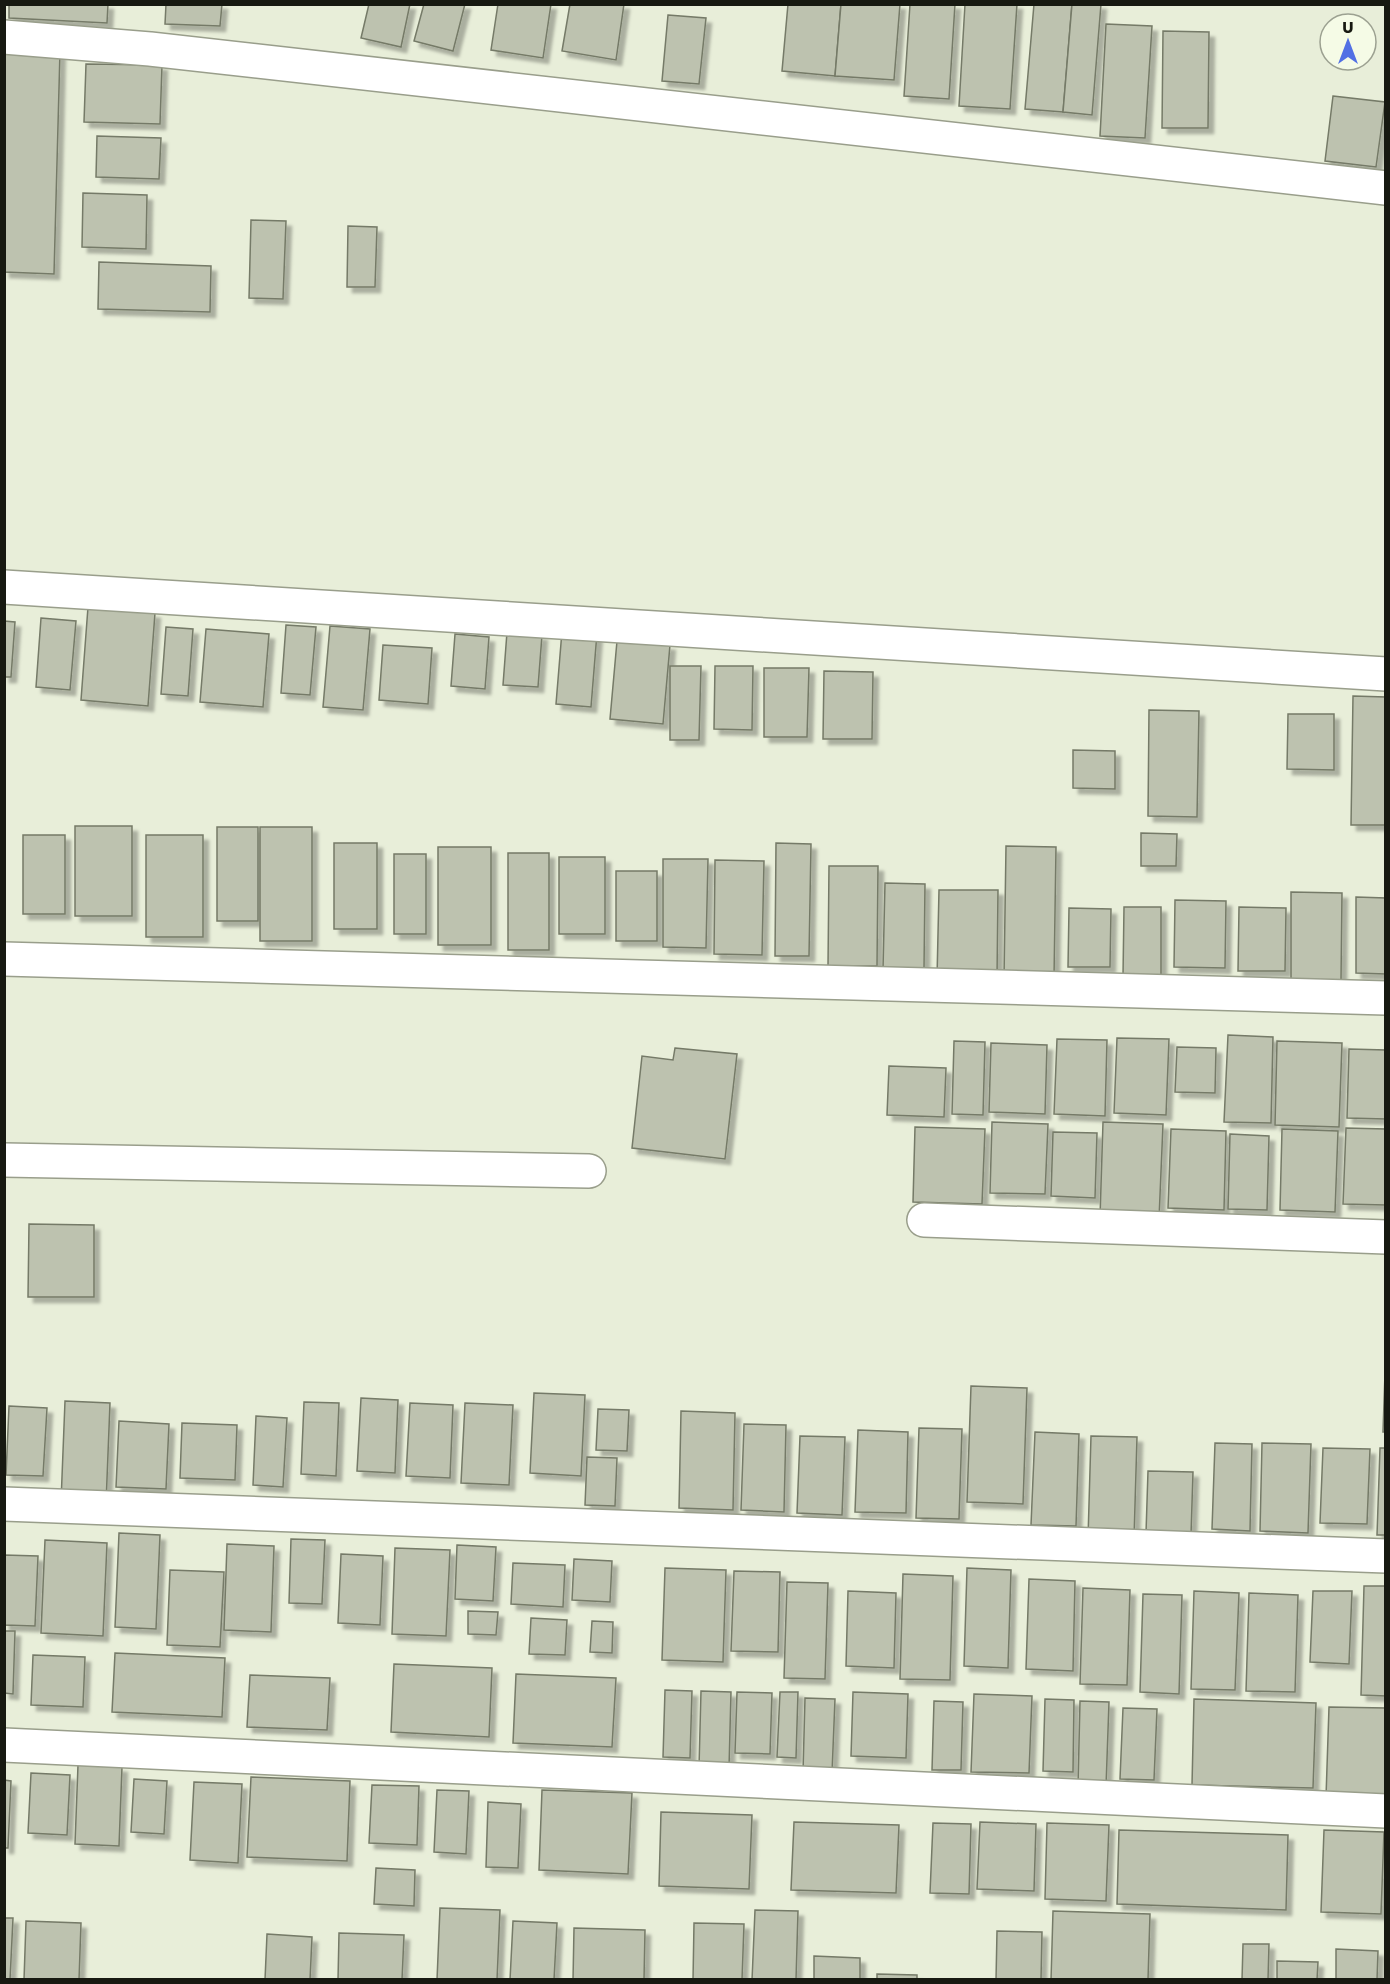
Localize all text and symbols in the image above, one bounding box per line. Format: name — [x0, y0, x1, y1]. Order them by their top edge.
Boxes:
north arrow — [1318, 12, 1378, 72]
text: U — [1342, 16, 1354, 39]

